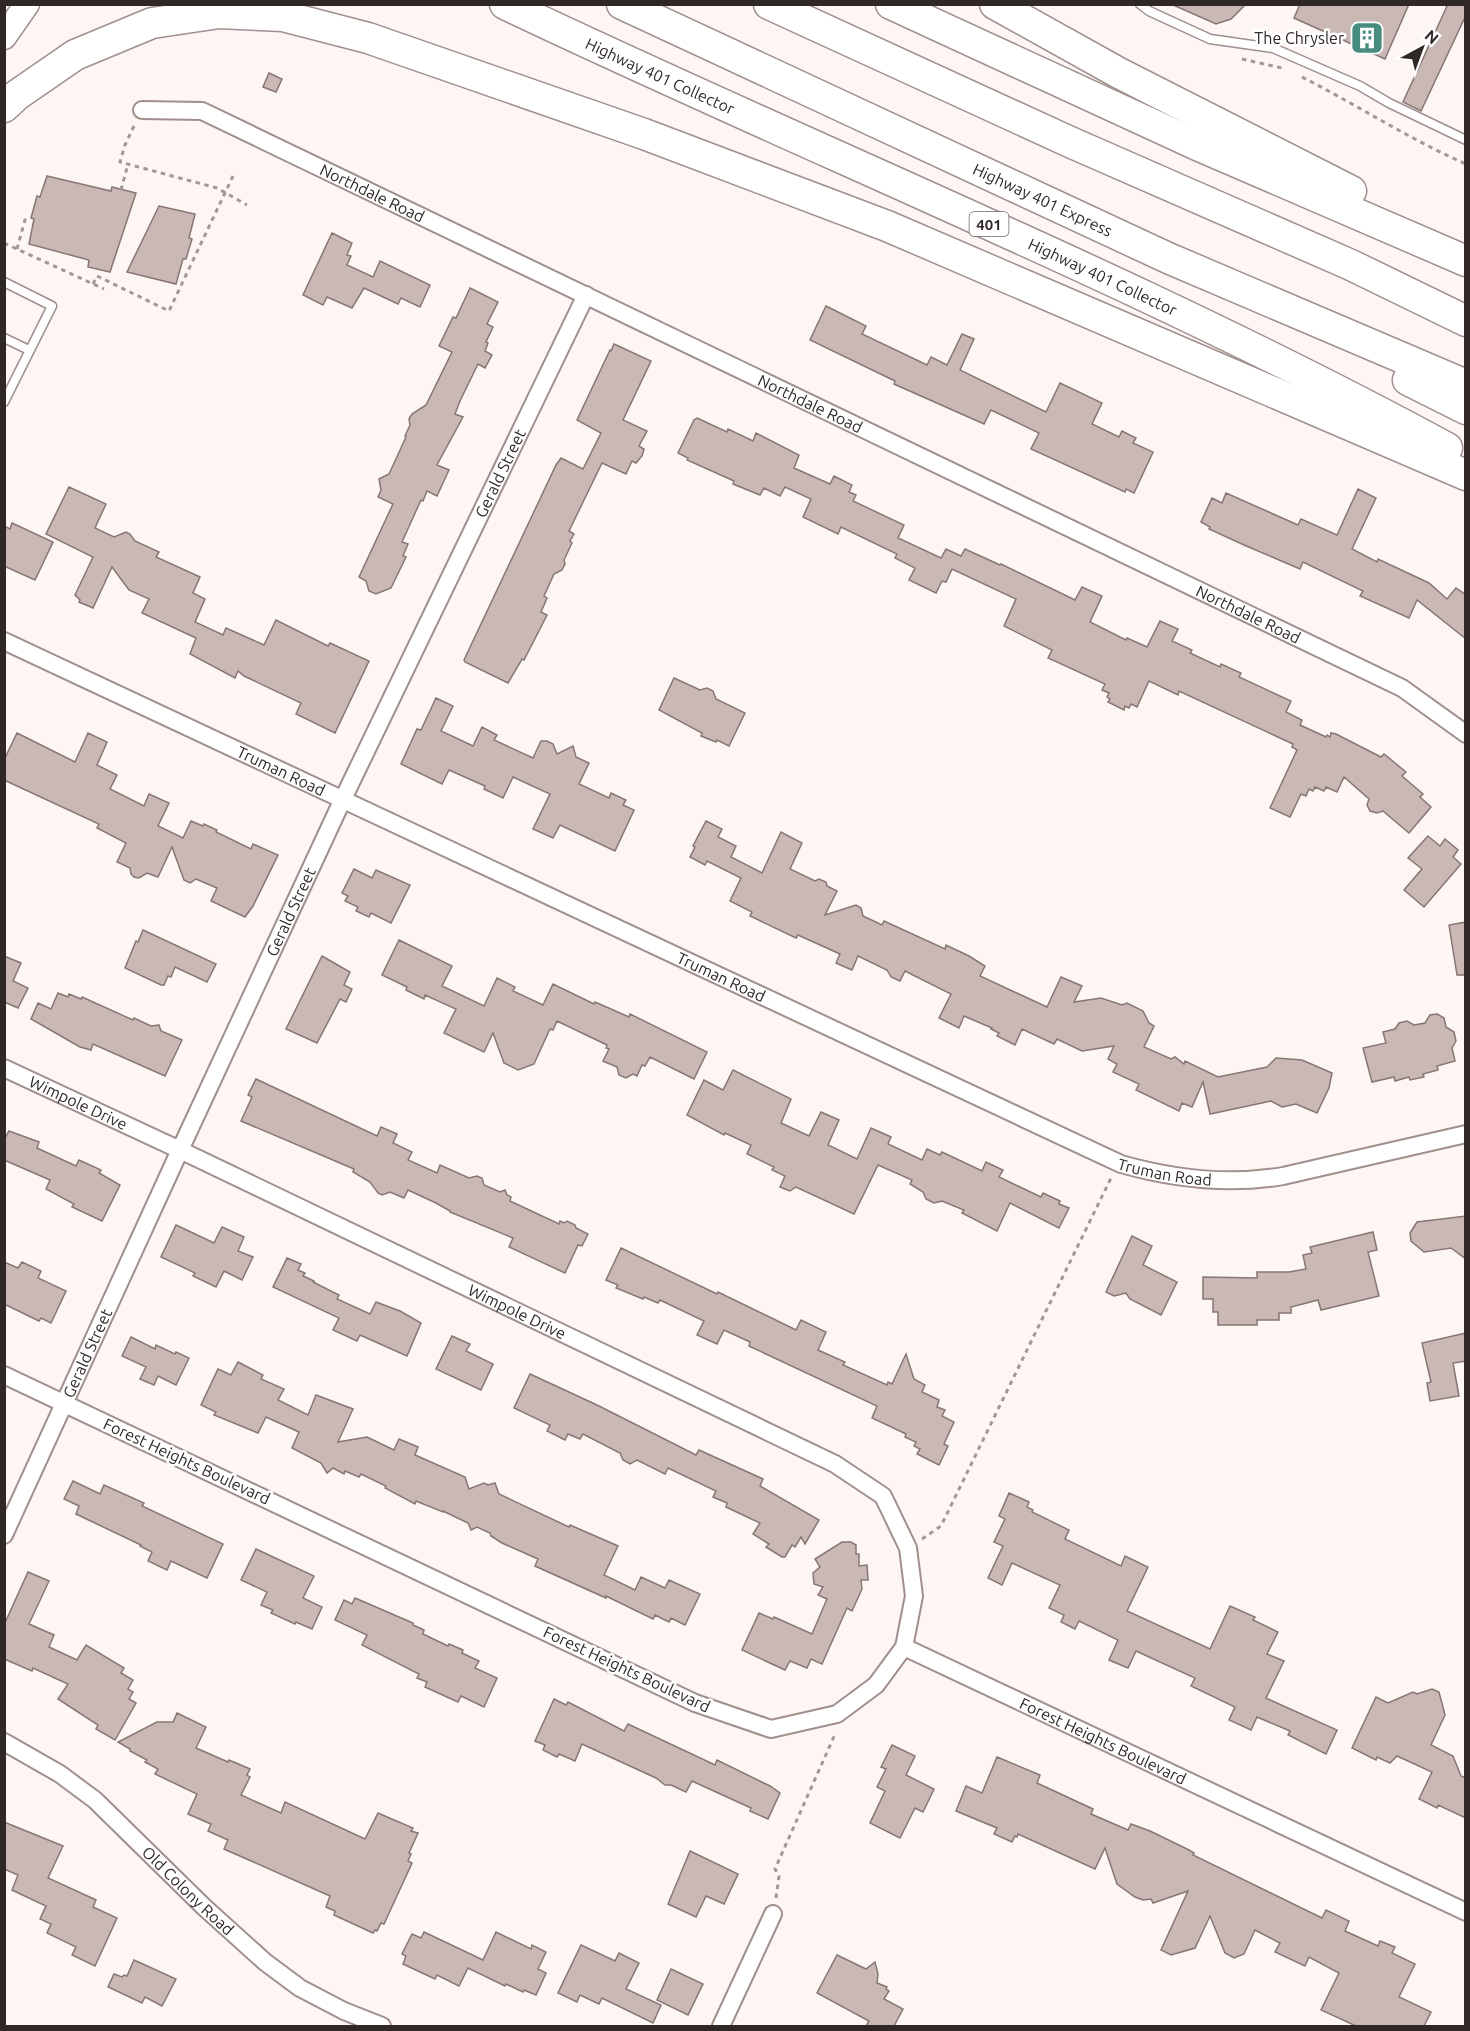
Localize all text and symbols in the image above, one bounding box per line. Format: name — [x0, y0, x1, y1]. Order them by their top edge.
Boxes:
north arrow — [1392, 18, 1452, 78]
building icon: The Chrysler — [1349, 20, 1385, 56]
text: N — [1421, 26, 1442, 47]
place label: The Chrysler — [1254, 29, 1344, 47]
street label: Highway 401 Collector — [583, 34, 737, 118]
street label: Highway 401 Express — [969, 158, 1115, 240]
street label: Northdale Road — [317, 160, 427, 226]
road number: 401 — [970, 212, 1008, 236]
street label: Highway 401 Collector — [1026, 235, 1180, 319]
street label: Northdale Road — [755, 371, 865, 436]
street label: Gerald Street — [471, 426, 529, 520]
street label: Northdale Road — [1193, 581, 1303, 647]
street label: Truman Road — [234, 742, 328, 799]
street label: Gerald Street — [262, 864, 319, 959]
street label: Truman Road — [674, 948, 768, 1005]
street label: Wimpole Drive — [26, 1072, 130, 1133]
street label: Truman Road — [1116, 1155, 1212, 1189]
street label: Wimpole Drive — [465, 1281, 569, 1343]
street label: Gerald Street — [59, 1305, 116, 1400]
street label: Forest Heights Boulevard — [101, 1414, 273, 1508]
street label: Forest Heights Boulevard — [541, 1622, 713, 1716]
street label: Forest Heights Boulevard — [1017, 1694, 1189, 1788]
street label: Old Colony Road — [139, 1843, 238, 1938]

